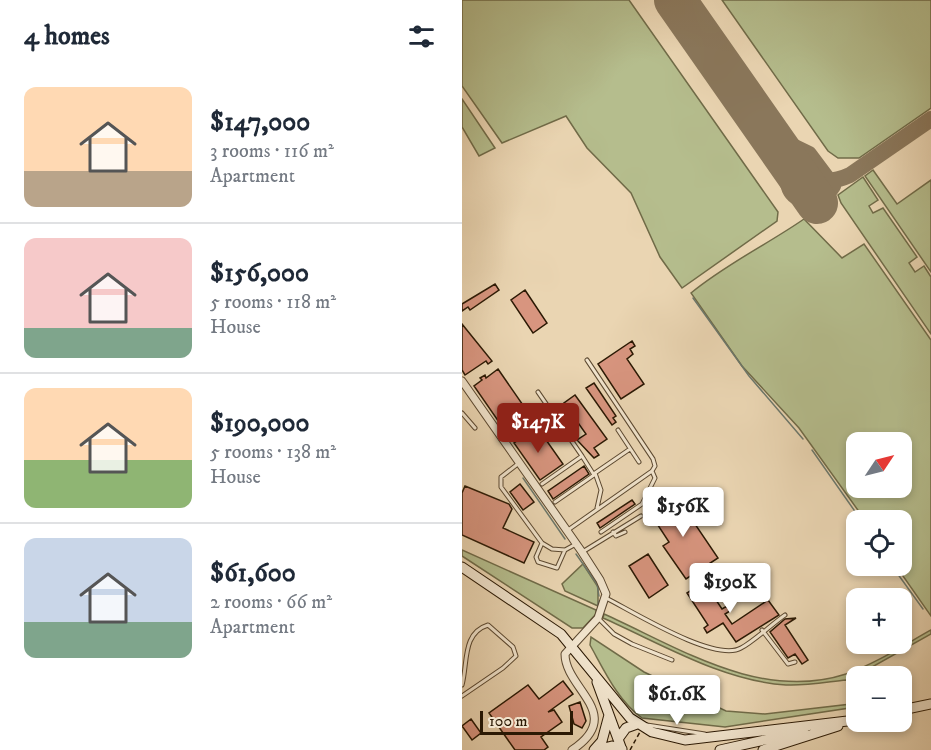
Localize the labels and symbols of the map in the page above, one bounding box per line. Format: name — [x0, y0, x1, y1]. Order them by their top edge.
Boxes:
pin: $147K — [496, 403, 580, 454]
north arrow — [846, 432, 912, 498]
pin: $156K — [641, 487, 725, 538]
pin: $190K — [688, 563, 772, 614]
pin: $61.6K — [628, 675, 726, 726]
scale bar — [480, 708, 573, 736]

